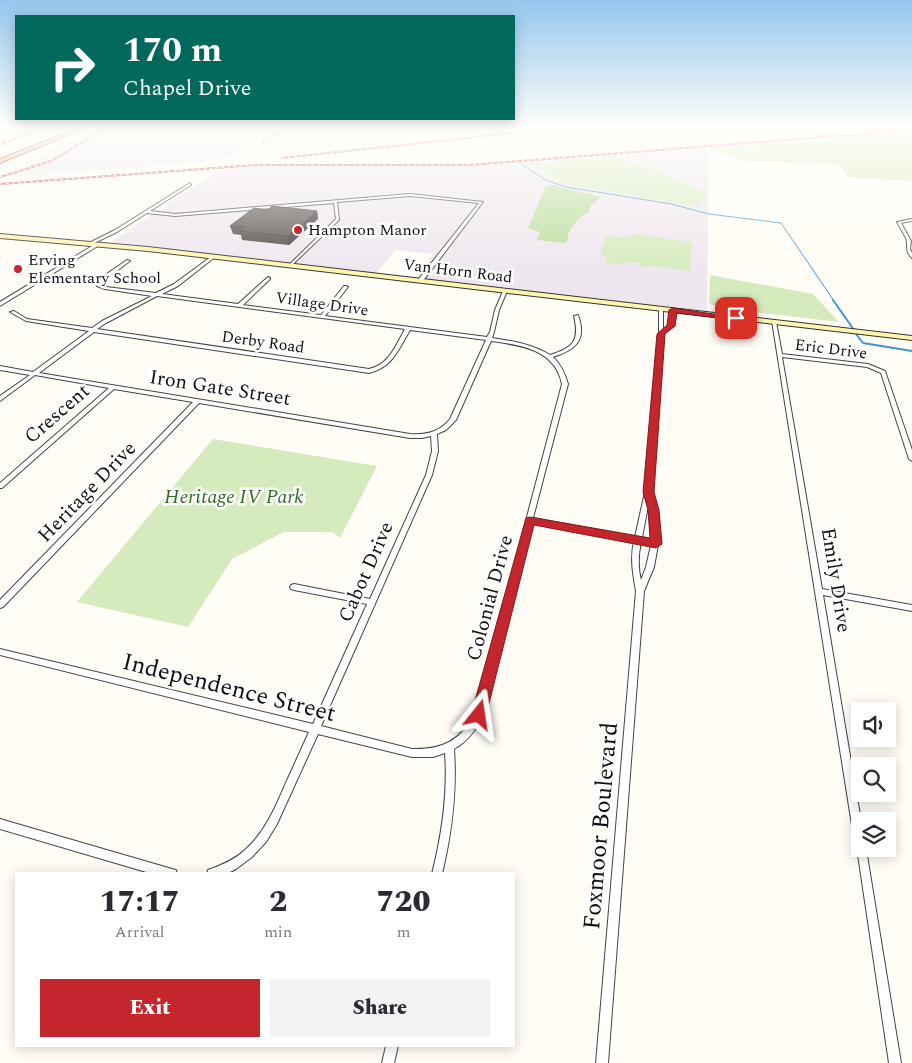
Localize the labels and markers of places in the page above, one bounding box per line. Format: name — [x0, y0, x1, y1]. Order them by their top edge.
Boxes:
place label: Hampton Manor — [308, 218, 427, 242]
marker: Hampton Manor — [292, 224, 304, 236]
place label: Erving Elementary School — [28, 248, 161, 290]
marker: Erving Elementary School — [12, 263, 24, 275]
pin — [715, 297, 757, 339]

